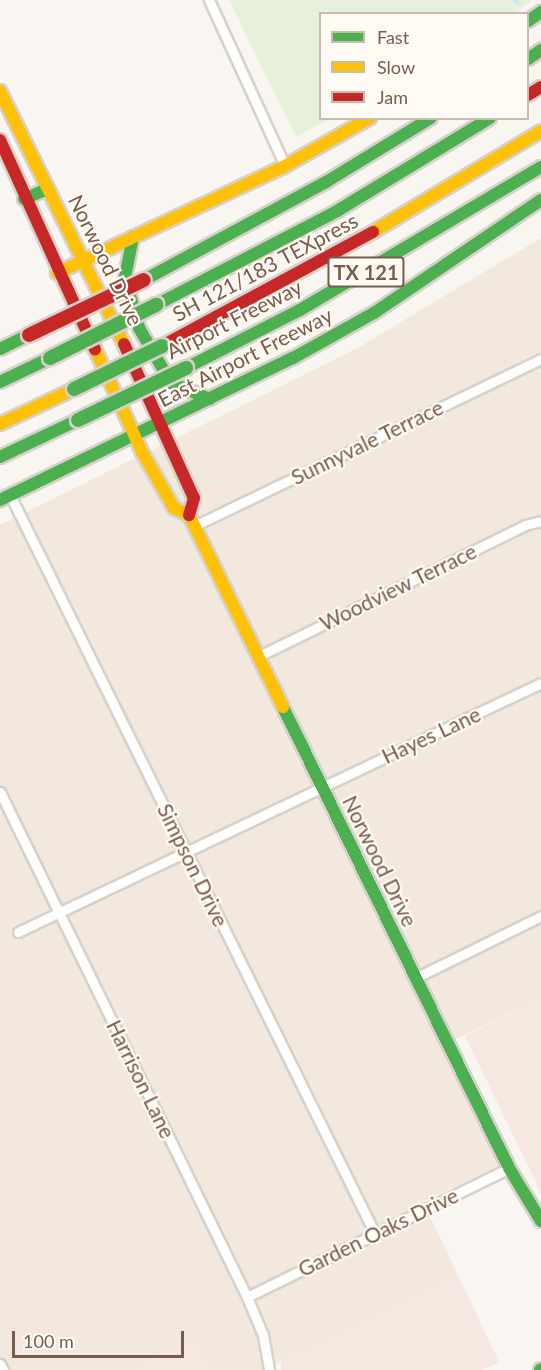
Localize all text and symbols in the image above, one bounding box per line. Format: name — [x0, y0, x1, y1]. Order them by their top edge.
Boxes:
legend — [319, 12, 529, 120]
text: Fast — [377, 26, 409, 48]
text: Slow — [377, 56, 415, 78]
text: Jam — [377, 86, 408, 108]
street label: Norwood Drive — [63, 190, 149, 330]
street label: SH 121/183 TEXpress — [168, 207, 362, 327]
road number: TX 121 — [327, 255, 405, 289]
street label: Airport Freeway — [162, 274, 306, 364]
street label: East Airport Freeway — [153, 302, 337, 412]
street label: Sunnyvale Terrace — [287, 394, 447, 490]
street label: Woodview Terrace — [315, 538, 481, 636]
street label: Hayes Lane — [378, 701, 484, 769]
street label: Norwood Drive — [337, 791, 423, 931]
street label: Simpson Drive — [152, 799, 234, 931]
street label: Harrison Lane — [101, 1016, 181, 1142]
street label: Garden Oaks Drive — [294, 1182, 462, 1282]
scale bar — [15, 1319, 188, 1357]
text: 100 m — [23, 1330, 74, 1352]

